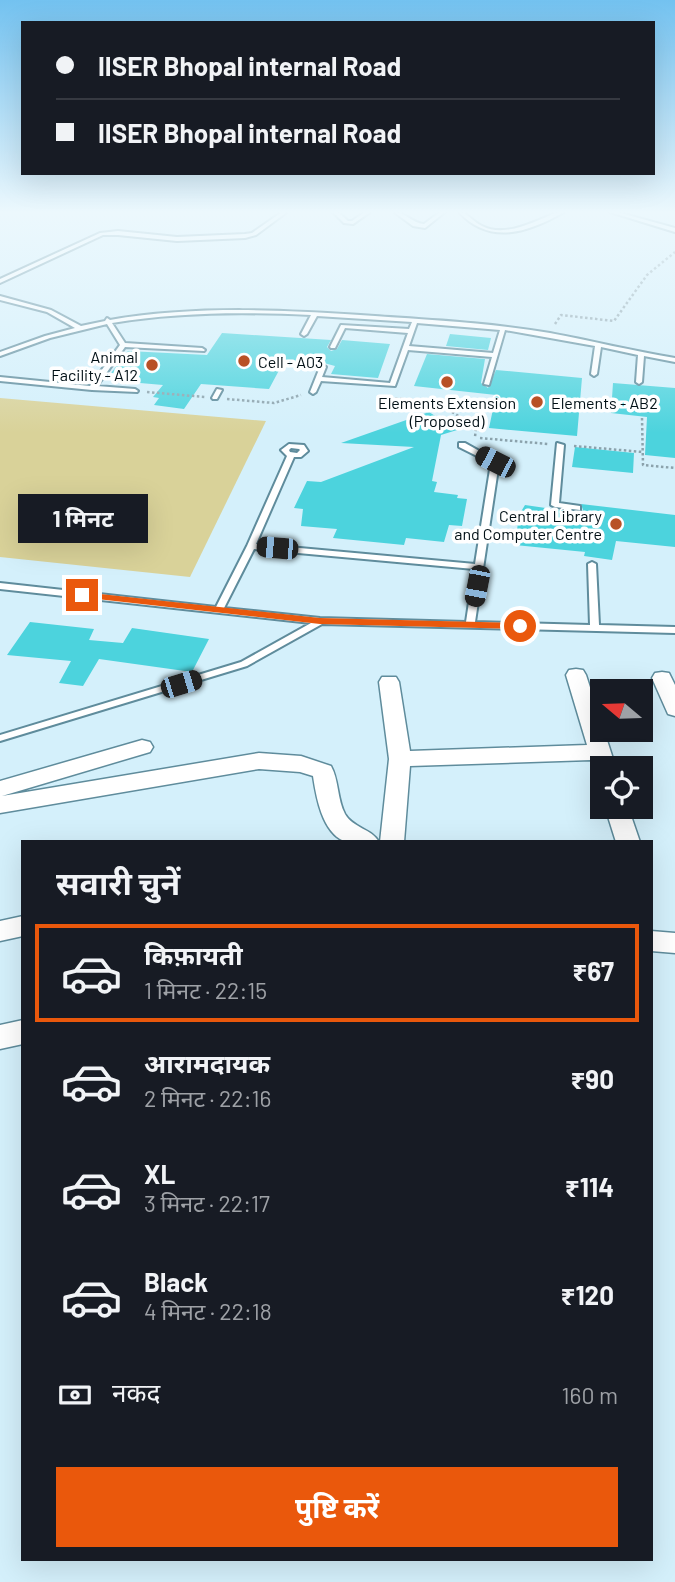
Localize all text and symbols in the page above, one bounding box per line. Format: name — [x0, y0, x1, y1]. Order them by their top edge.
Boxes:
text: IISER Bhopal internal Road — [98, 50, 401, 81]
text: IISER Bhopal internal Road — [98, 117, 401, 148]
place label: Animal Facility - A12 — [51, 347, 138, 384]
place label: Cell - A03 — [258, 352, 323, 371]
marker: Cell - A03 — [236, 353, 252, 369]
marker: Animal Facility - A12 — [144, 357, 160, 373]
marker: Elements Extension (Proposed) — [439, 374, 455, 390]
place label: Elements Extension (Proposed) — [378, 393, 516, 430]
place label: Elements - AB2 — [551, 393, 658, 412]
marker: Elements - AB2 — [529, 394, 545, 410]
car — [472, 443, 519, 481]
callout: 1 मिनट — [17, 494, 147, 542]
text: 1 मिनट — [52, 504, 114, 532]
place label: Central Library and Computer Centre — [454, 506, 603, 543]
marker: Central Library and Computer Centre — [608, 516, 624, 532]
car — [256, 536, 299, 560]
car — [463, 563, 492, 609]
route end — [66, 579, 98, 611]
route start — [504, 610, 536, 642]
car — [158, 668, 205, 700]
north arrow — [590, 679, 653, 742]
map controls — [590, 679, 653, 819]
button: locate — [590, 756, 653, 819]
text: सवारी चुनें — [56, 863, 180, 901]
text: किफ़ायती — [144, 939, 243, 970]
icon: car — [60, 942, 123, 1005]
text: ₹67 — [572, 955, 614, 986]
text: 1 मिनट · 22:15 — [144, 976, 267, 1004]
text: आरामदायक — [144, 1047, 270, 1078]
icon: car — [60, 1050, 123, 1113]
text: ₹90 — [571, 1063, 614, 1094]
text: 2 मिनट · 22:16 — [144, 1084, 271, 1112]
icon: car — [60, 1158, 123, 1221]
text: XL — [144, 1158, 175, 1189]
text: ₹114 — [565, 1171, 614, 1202]
text: 3 मिनट · 22:17 — [144, 1189, 270, 1217]
icon: car — [60, 1266, 123, 1329]
text: Black — [144, 1266, 208, 1297]
text: ₹120 — [561, 1279, 614, 1310]
text: 4 मिनट · 22:18 — [144, 1297, 272, 1325]
icon: cash — [56, 1376, 94, 1414]
text: नकद — [112, 1376, 160, 1407]
text: 160 m — [561, 1381, 618, 1409]
button: पुष्टि करें — [56, 1467, 618, 1547]

